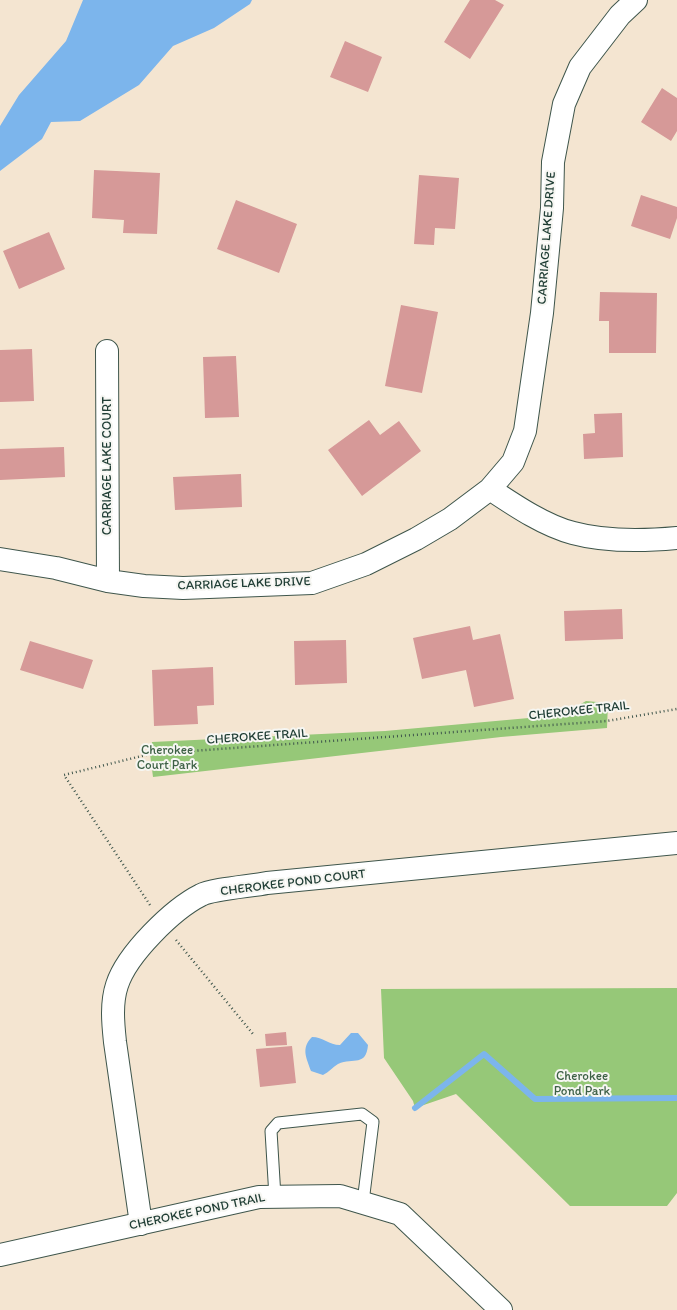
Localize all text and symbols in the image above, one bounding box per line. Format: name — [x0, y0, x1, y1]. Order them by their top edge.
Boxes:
street label: CARRIAGE LAKE DRIVE — [535, 171, 559, 305]
street label: CARRIAGE LAKE COURT — [100, 397, 116, 535]
street label: CARRIAGE LAKE DRIVE — [177, 574, 311, 594]
street label: CHEROKEE TRAIL — [528, 698, 630, 724]
street label: CHEROKEE TRAIL — [206, 726, 308, 748]
park label: Cherokee Court Park — [137, 743, 197, 774]
street label: CHEROKEE POND COURT — [219, 866, 367, 900]
park label: Cherokee Pond Park — [554, 1069, 610, 1100]
street label: CHEROKEE POND TRAIL — [128, 1190, 266, 1234]

